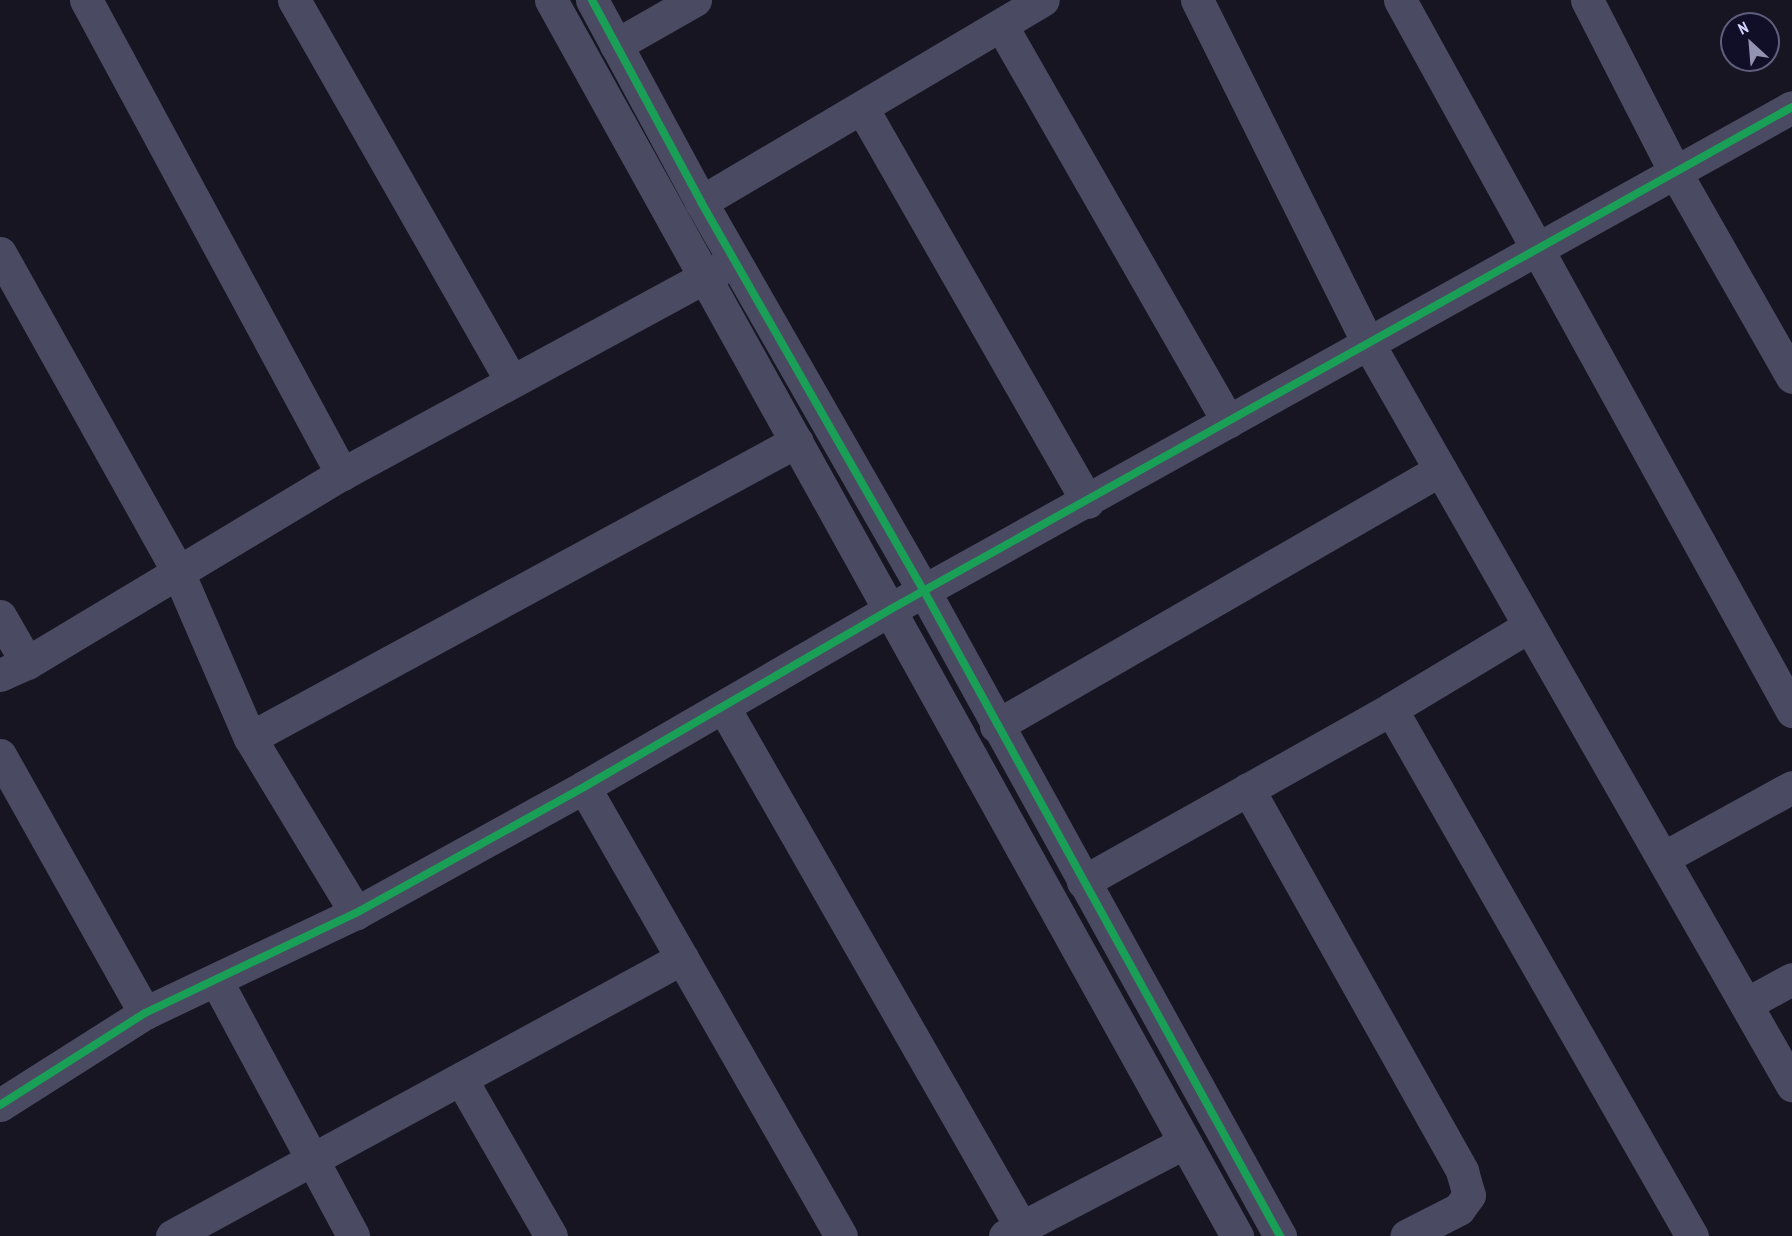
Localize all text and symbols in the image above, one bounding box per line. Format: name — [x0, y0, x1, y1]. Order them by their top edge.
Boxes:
north arrow — [1720, 12, 1780, 72]
text: N — [1735, 17, 1751, 39]

